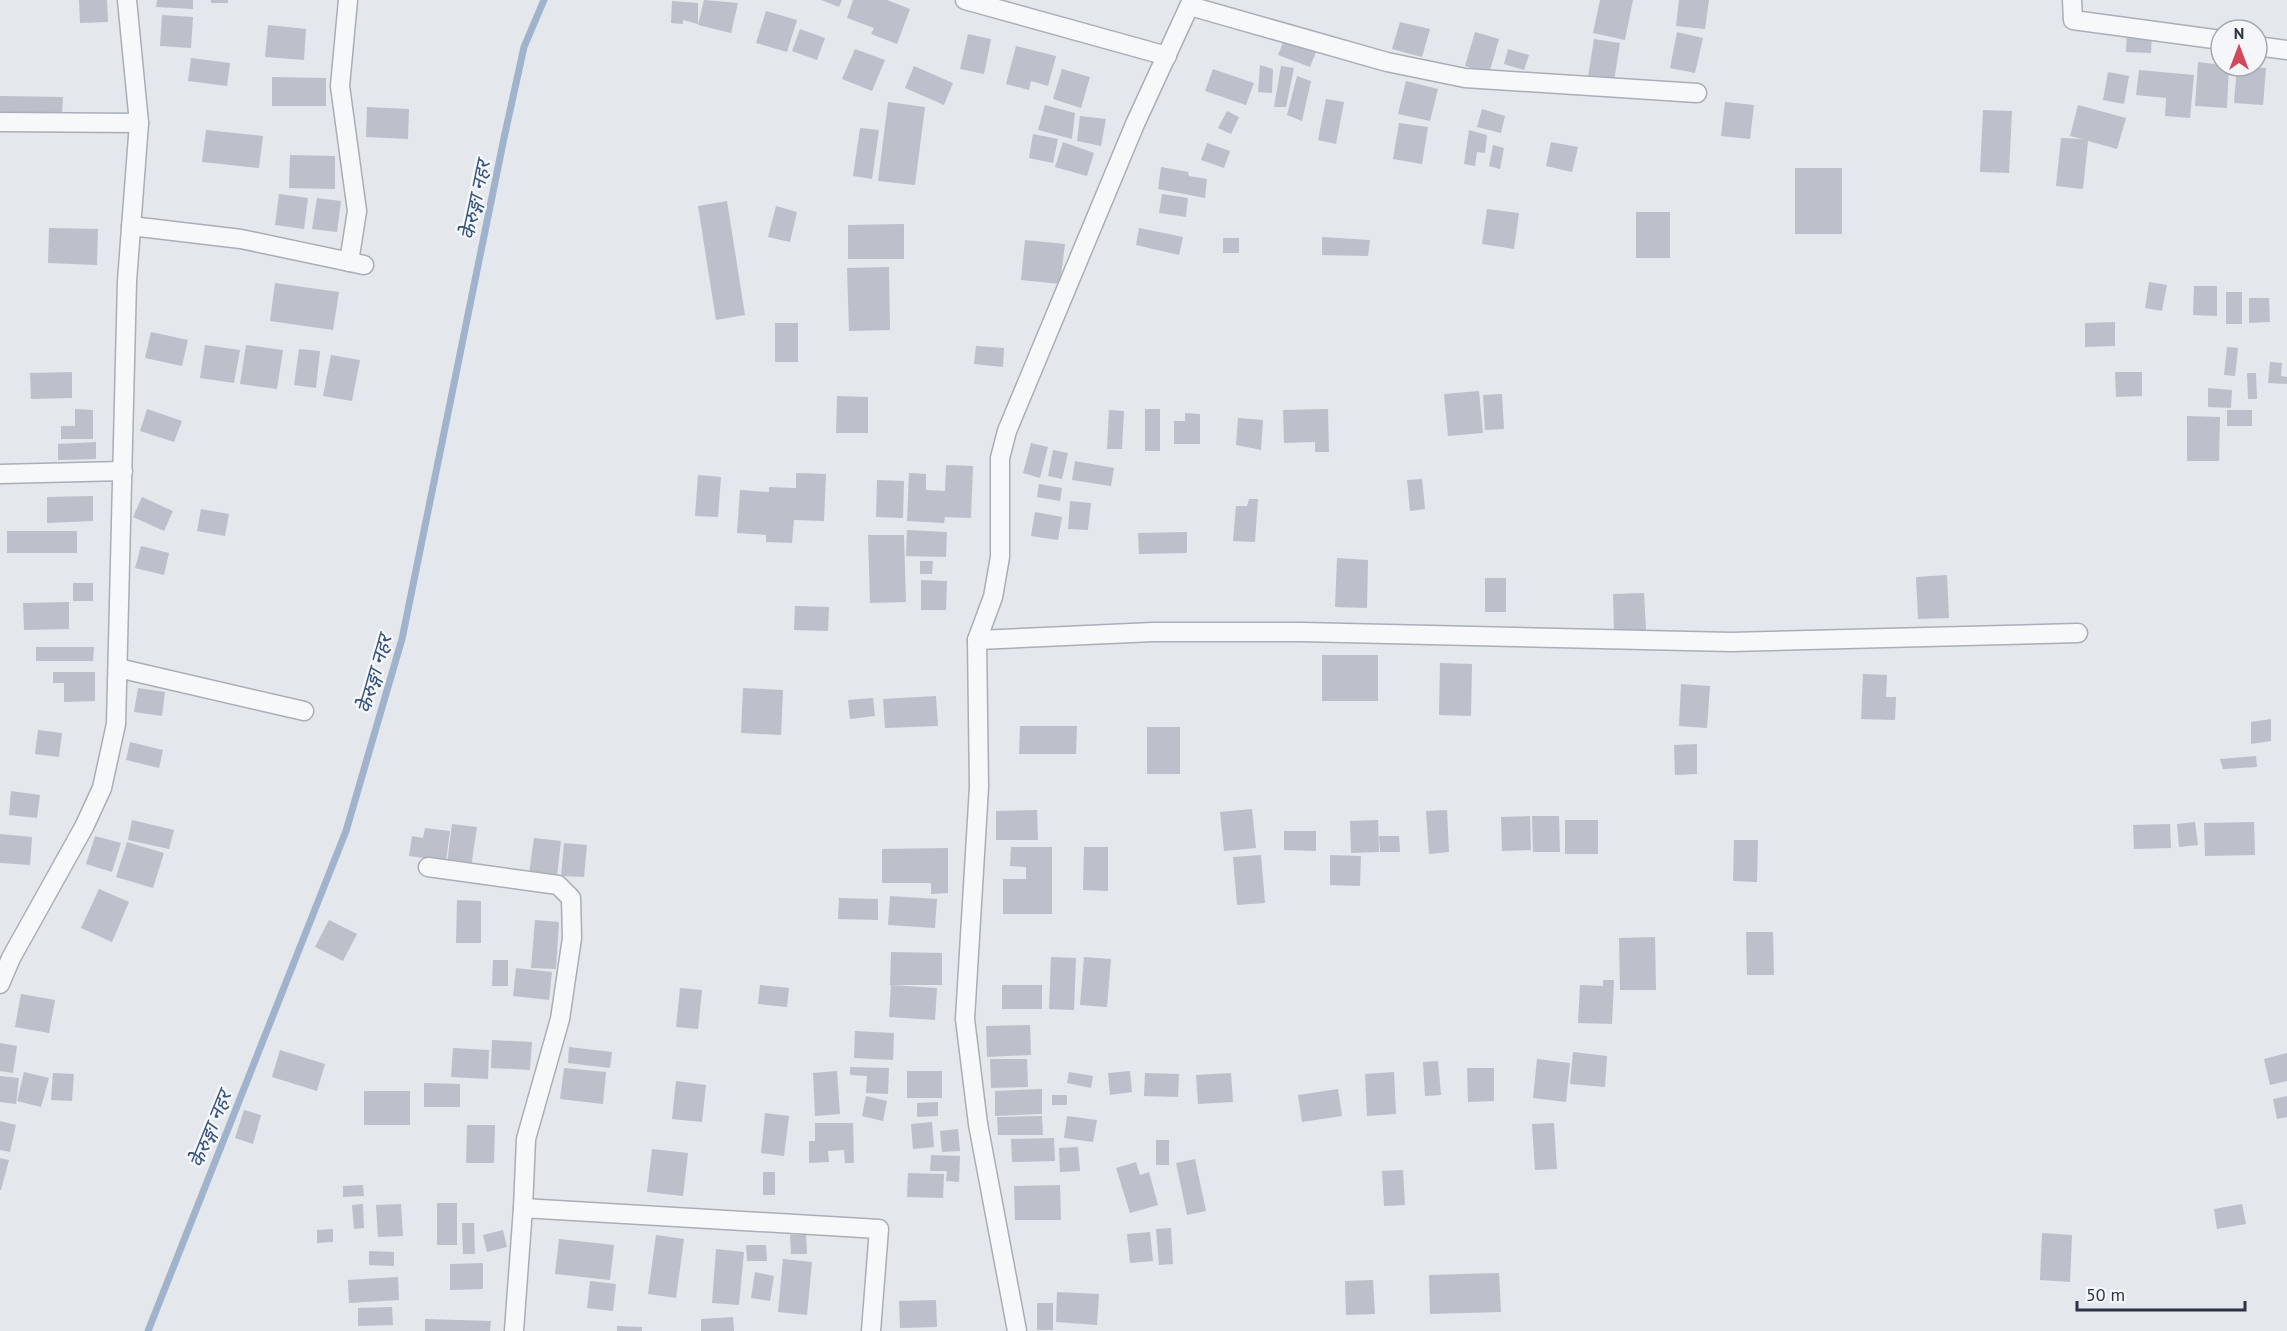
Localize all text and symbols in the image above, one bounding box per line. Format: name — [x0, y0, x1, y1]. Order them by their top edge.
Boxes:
north arrow — [2209, 18, 2269, 78]
text: N — [2234, 23, 2244, 43]
water label: केेरुङ्गा नहर — [454, 154, 497, 242]
water label: केेरुङ्गा नहर — [350, 628, 399, 716]
water label: केेरुङ्गा नहर — [183, 1083, 239, 1171]
scale bar — [2077, 1274, 2245, 1312]
text: 50 m — [2086, 1283, 2125, 1306]

